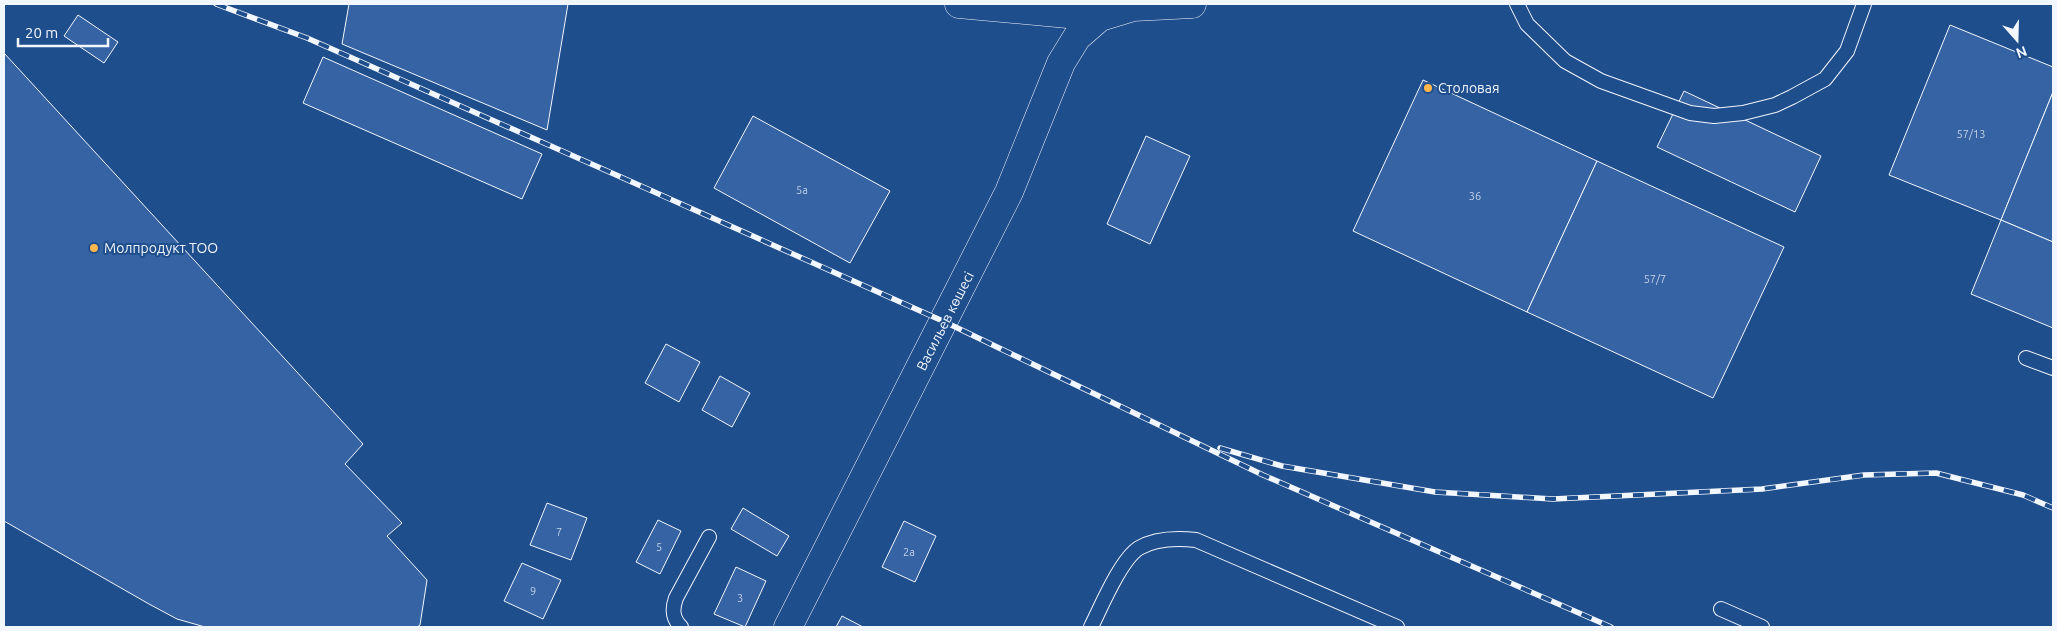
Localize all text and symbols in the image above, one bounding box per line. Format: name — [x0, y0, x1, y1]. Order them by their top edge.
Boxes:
scale bar — [18, 15, 108, 47]
north arrow — [1992, 15, 2042, 65]
text: 20 m — [25, 24, 58, 41]
text: N — [2014, 43, 2029, 62]
place label: Столовая — [1438, 80, 1500, 96]
marker: Столовая — [1422, 82, 1434, 94]
house number: 57/13 — [1957, 128, 1985, 140]
house number: 5а — [796, 184, 808, 196]
house number: 36 — [1469, 190, 1481, 202]
place label: Молпродукт ТОО — [104, 240, 218, 256]
marker: Молпродукт ТОО — [88, 242, 100, 254]
street label: Васильев көшесі — [913, 269, 977, 373]
house number: 57/7 — [1644, 273, 1666, 285]
house number: 7 — [556, 526, 562, 538]
house number: 5 — [656, 541, 662, 553]
house number: 2а — [903, 546, 915, 558]
house number: 9 — [530, 585, 536, 597]
house number: 3 — [737, 592, 743, 604]

